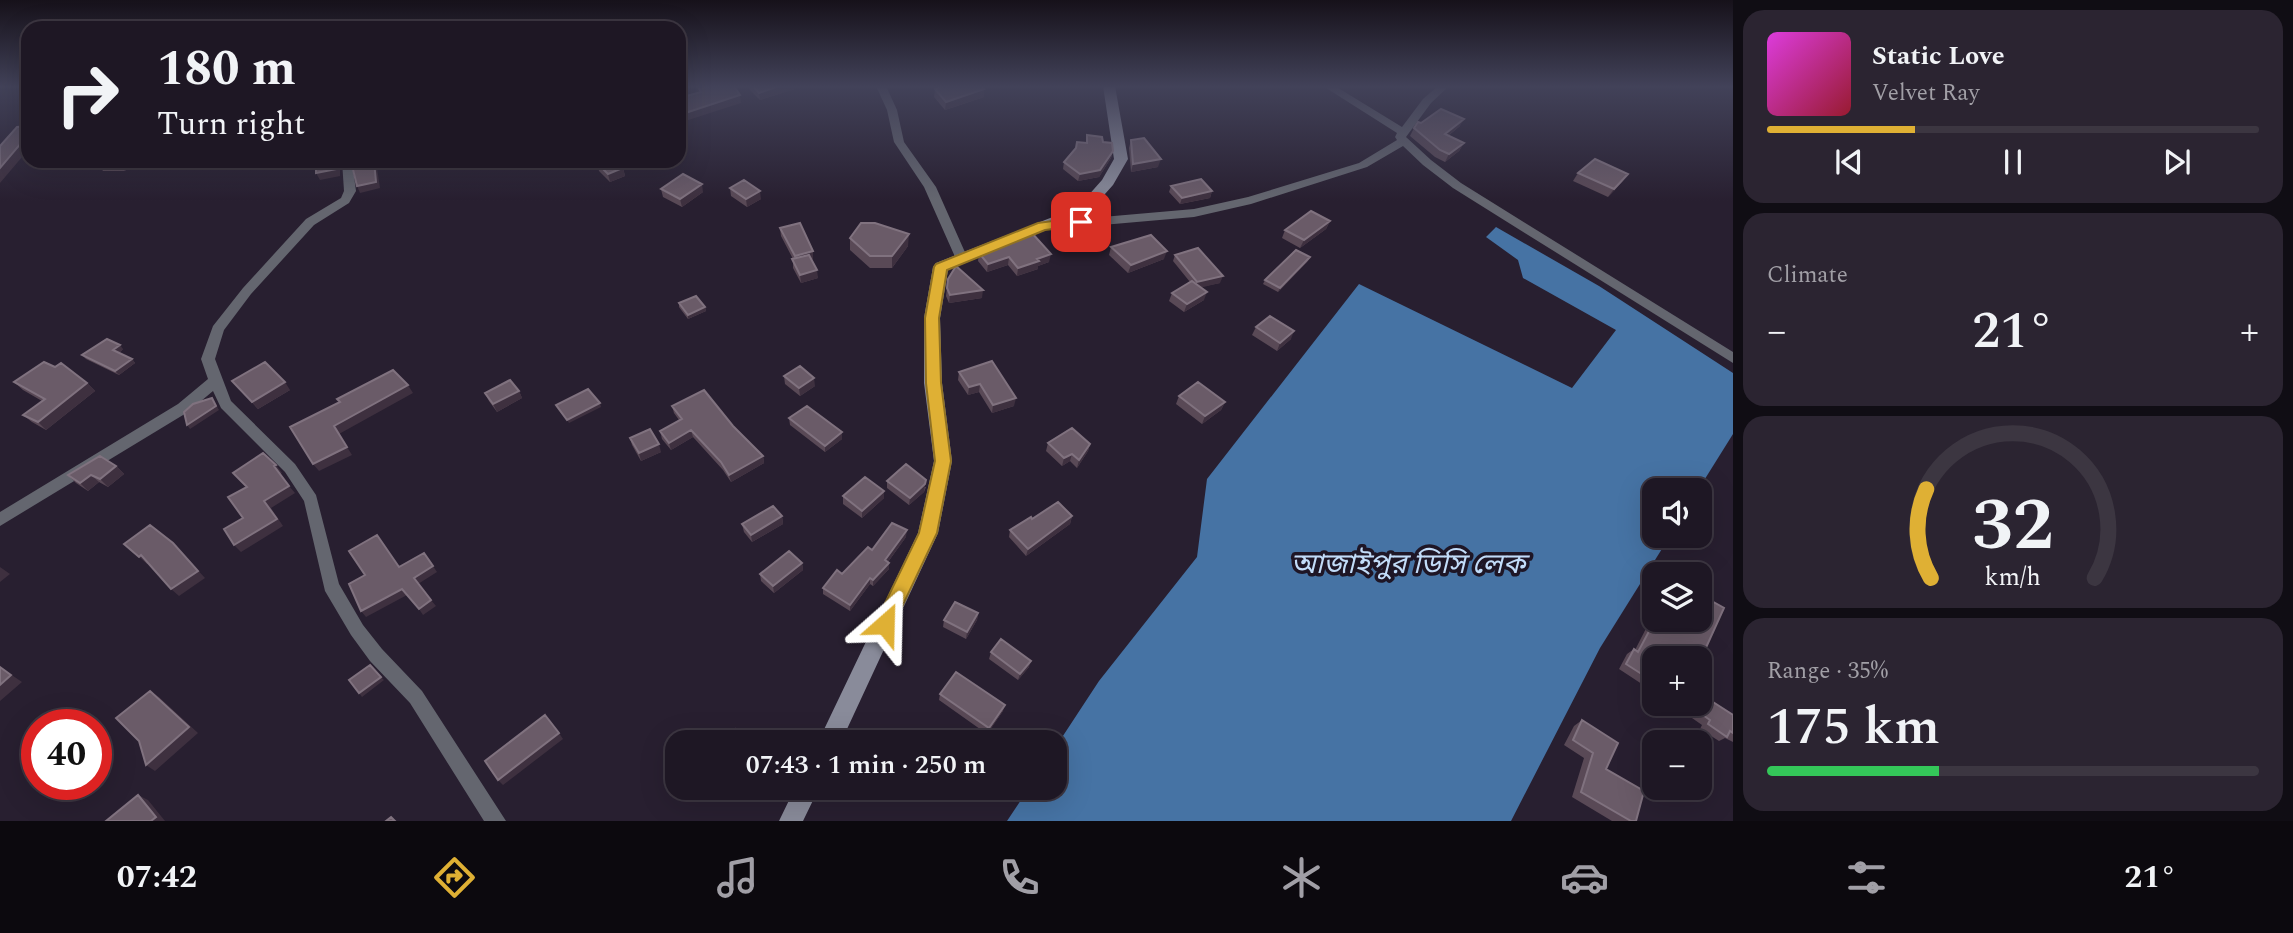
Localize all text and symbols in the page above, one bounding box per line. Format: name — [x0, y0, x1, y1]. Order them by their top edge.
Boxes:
text: 180 m — [157, 32, 296, 107]
text: Static Love — [1872, 36, 2005, 76]
icon: right — [42, 49, 133, 140]
text: Velvet Ray — [1872, 76, 1979, 111]
text: Turn right — [157, 100, 305, 149]
icon: previous — [1830, 143, 1868, 181]
icon: pause — [1994, 143, 2032, 181]
icon: next — [2158, 143, 2196, 181]
pin — [1051, 192, 1111, 252]
icon: arrive — [1062, 203, 1100, 241]
text: Climate — [1767, 258, 1848, 293]
text: 21° — [1972, 292, 2054, 371]
text: − — [1767, 303, 1786, 361]
text: + — [2240, 303, 2259, 361]
text: 32 — [1972, 471, 2054, 582]
map controls — [1642, 478, 1712, 800]
button: sound — [1642, 478, 1712, 548]
water label: আজাইপুর ডিসি লেক — [1291, 543, 1531, 586]
text: km/h — [1985, 559, 2041, 597]
button: layers — [1642, 562, 1712, 632]
position arrow — [848, 587, 922, 661]
button: + — [1642, 646, 1712, 716]
text: Range · 35% — [1767, 654, 1888, 689]
text: 175 km — [1767, 688, 1940, 767]
speed limit sign: 40 — [21, 709, 112, 800]
button: − — [1642, 730, 1712, 800]
text: 07:43 · 1 min · 250 m — [746, 745, 986, 785]
text: 07:42 — [117, 853, 197, 902]
icon: directions — [430, 853, 479, 902]
icon: music — [713, 853, 762, 902]
icon: phone — [995, 853, 1044, 902]
icon: climate — [1277, 853, 1326, 902]
icon: car — [1560, 853, 1609, 902]
icon: filters — [1842, 853, 1891, 902]
text: 21° — [2124, 853, 2176, 902]

